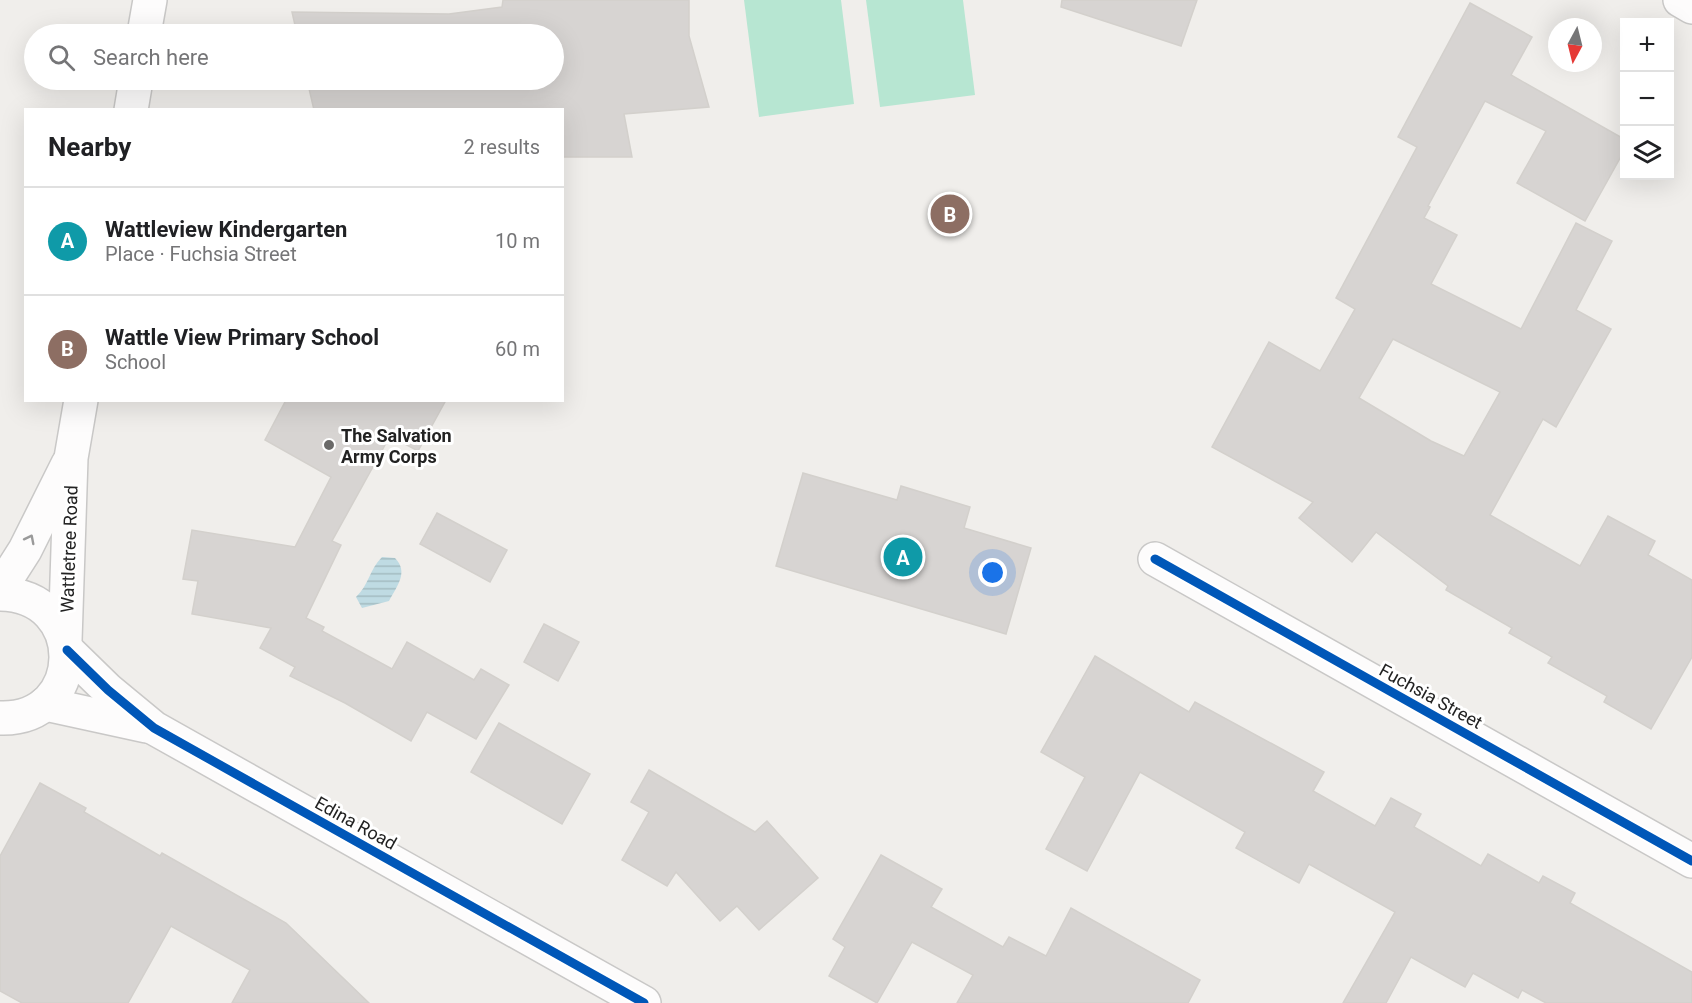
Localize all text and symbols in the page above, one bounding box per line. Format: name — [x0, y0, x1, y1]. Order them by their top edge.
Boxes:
north arrow — [1548, 18, 1602, 72]
map controls — [1620, 18, 1674, 180]
button: + — [1620, 18, 1674, 72]
search box — [24, 24, 564, 90]
icon: search — [45, 41, 78, 74]
text: Search here — [93, 45, 209, 70]
button: − — [1620, 72, 1674, 126]
button: layers — [1620, 126, 1674, 180]
text: Nearby — [48, 132, 131, 162]
text: 2 results — [464, 135, 540, 159]
pin: B — [930, 192, 970, 236]
text: Wattleview Kindergarten — [105, 217, 347, 242]
text: A — [61, 229, 74, 253]
text: 10 m — [495, 229, 540, 253]
text: Place · Fuchsia Street — [105, 242, 297, 266]
text: Wattle View Primary School — [105, 325, 379, 350]
text: B — [61, 337, 74, 361]
text: 60 m — [495, 337, 540, 361]
text: School — [105, 350, 166, 374]
place label: The Salvation Army Corps — [341, 425, 452, 467]
marker: The Salvation Army Corps — [322, 438, 336, 452]
street label: Wattletree Road — [56, 485, 82, 613]
pin: A — [884, 534, 922, 580]
one-way arrow — [23, 535, 34, 546]
your location — [978, 558, 1007, 587]
street label: Fuchsia Street — [1376, 659, 1486, 733]
street label: Edina Road — [312, 792, 400, 854]

